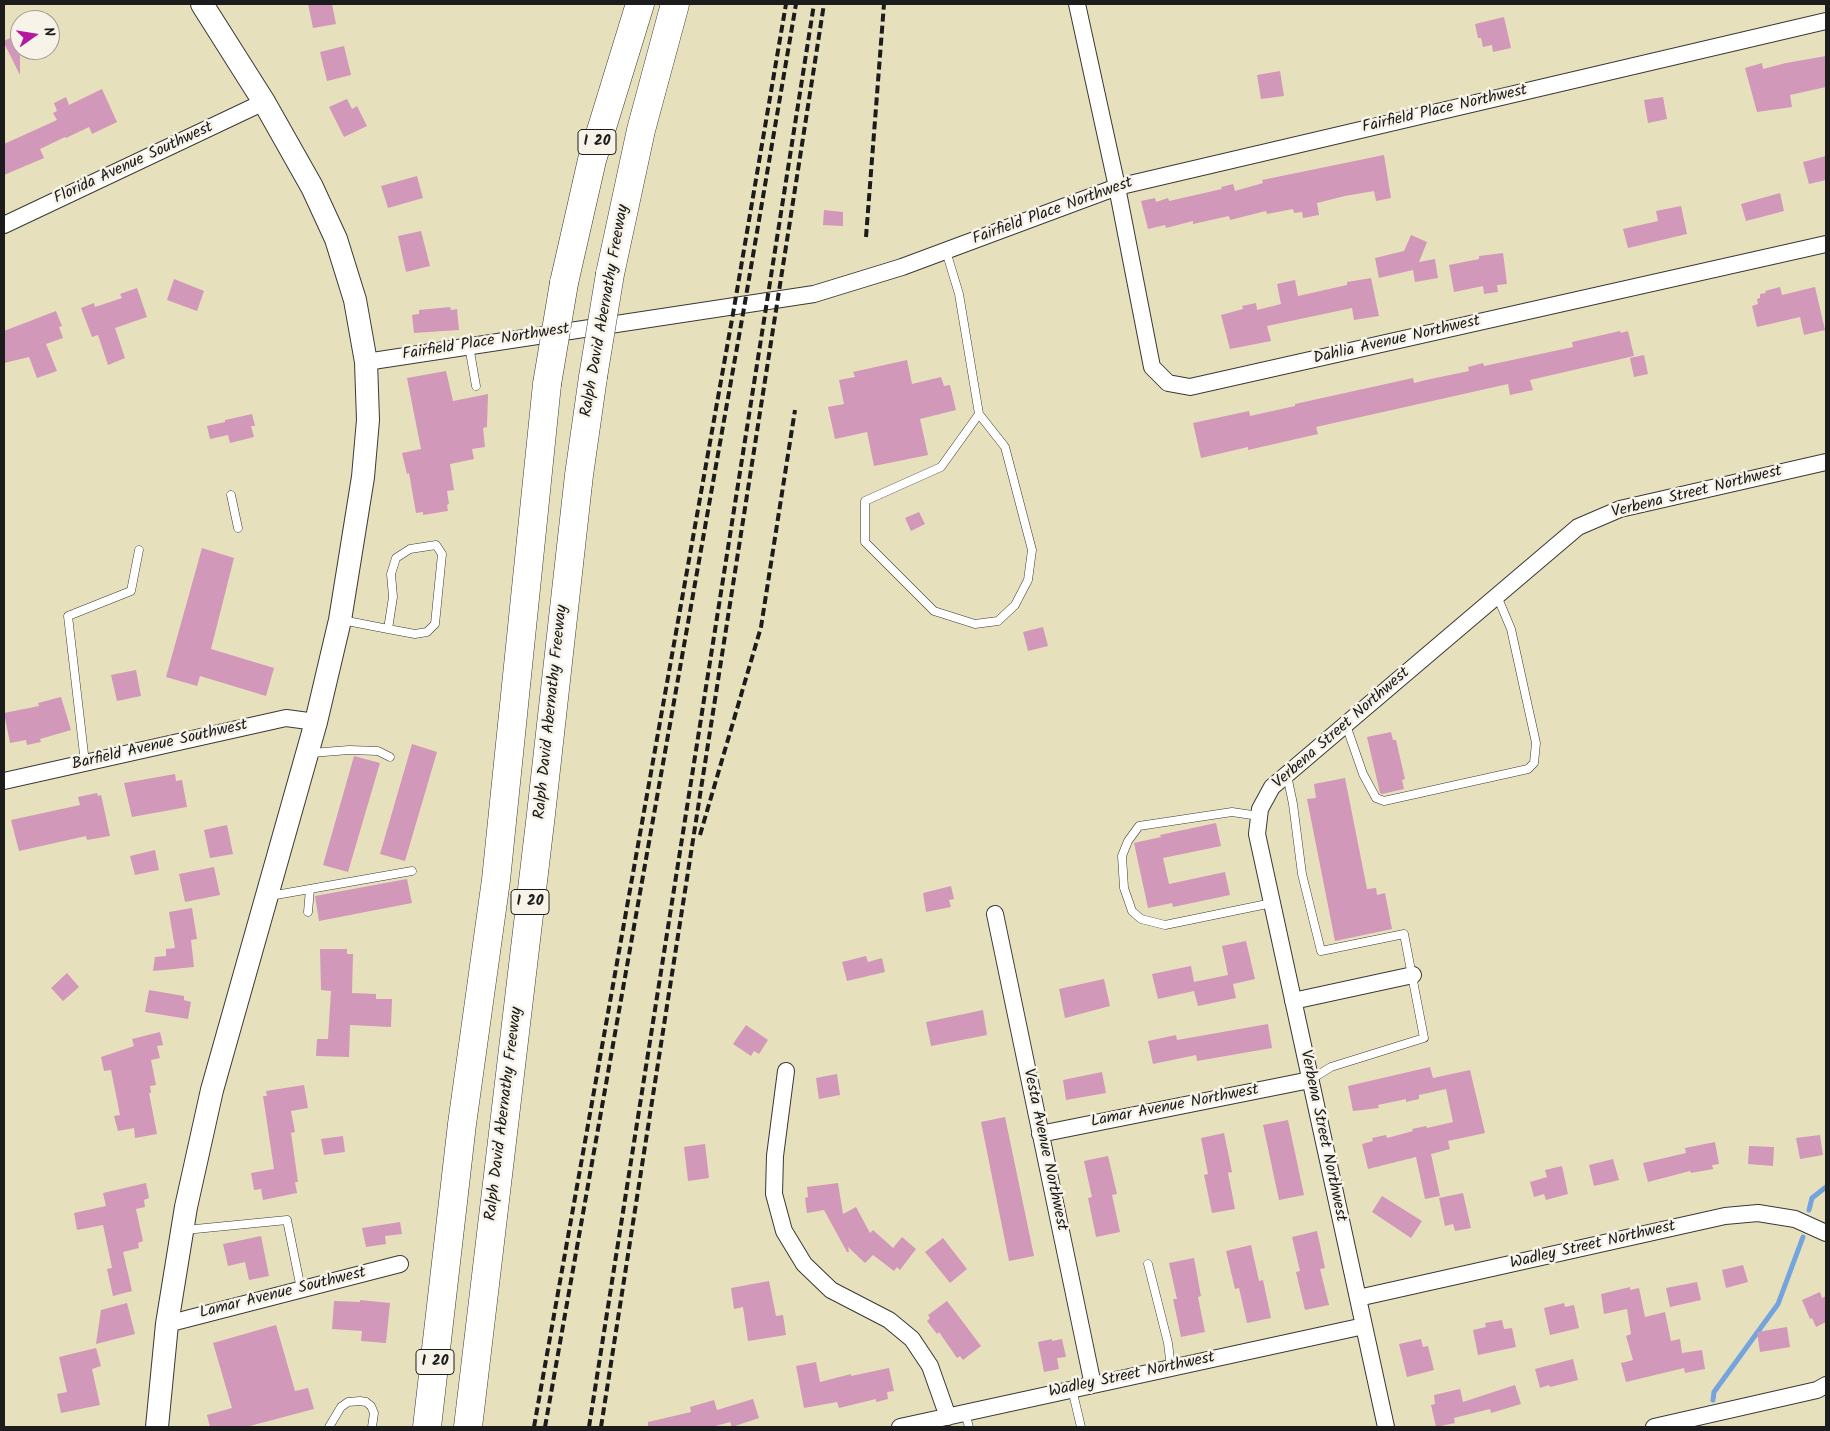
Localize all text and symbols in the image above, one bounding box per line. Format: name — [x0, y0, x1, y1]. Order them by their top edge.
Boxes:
north arrow — [10, 10, 60, 60]
text: N — [37, 25, 60, 39]
street label: Fairfield Place Northwest — [1361, 82, 1529, 138]
street label: Florida Avenue Southwest — [51, 119, 217, 209]
road number: I 20 — [578, 130, 616, 154]
street label: Fairfield Place Northwest — [970, 174, 1136, 250]
street label: Ralph David Abernathy Freeway — [578, 203, 634, 419]
street label: Dahlia Avenue Northwest — [1312, 312, 1482, 370]
street label: Fairfield Place Northwest — [401, 320, 571, 366]
street label: Verbena Street Northwest — [1610, 462, 1784, 524]
street label: Ralph David Abernathy Freeway — [531, 604, 573, 820]
street label: Verbena Street Northwest — [1270, 664, 1414, 794]
street label: Barfield Avenue Southwest — [70, 716, 250, 776]
road number: I 20 — [511, 890, 549, 914]
street label: Ralph David Abernathy Freeway — [482, 1006, 528, 1222]
street label: Verbena Street Northwest — [1294, 1048, 1350, 1224]
street label: Vesta Avenue Northwest — [1017, 1067, 1071, 1233]
street label: Lamar Avenue Northwest — [1089, 1081, 1261, 1133]
street label: Wadley Street Northwest — [1508, 1218, 1678, 1274]
street label: Lamar Avenue Southwest — [198, 1264, 368, 1324]
street label: Wadley Street Northwest — [1047, 1349, 1217, 1403]
road number: I 20 — [416, 1350, 454, 1374]

